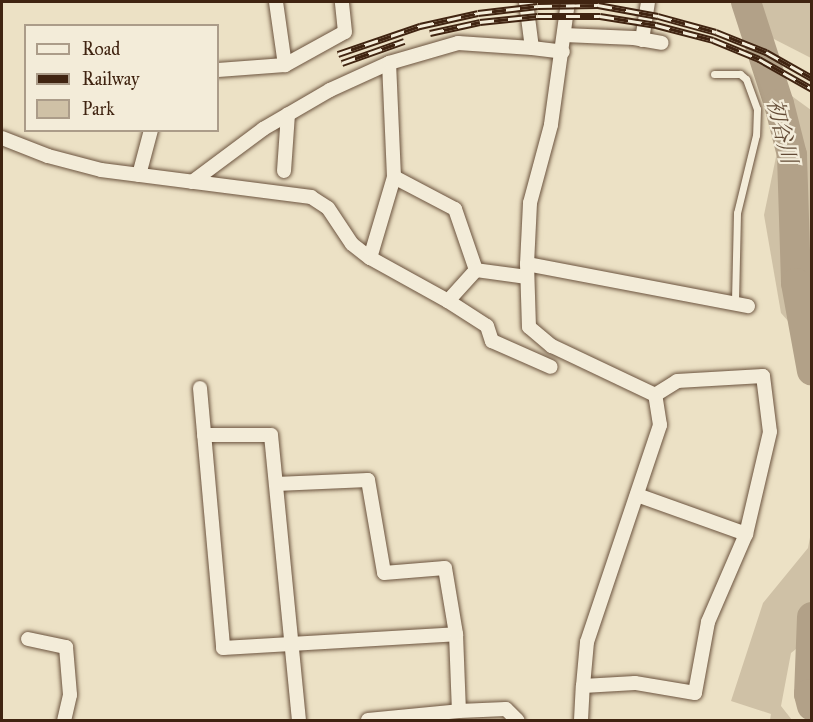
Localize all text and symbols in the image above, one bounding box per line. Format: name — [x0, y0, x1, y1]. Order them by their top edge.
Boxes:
legend — [24, 24, 219, 132]
text: Road — [82, 38, 120, 60]
text: Railway — [82, 68, 139, 90]
water label: 初谷川 — [761, 96, 803, 166]
text: Park — [82, 98, 115, 120]

